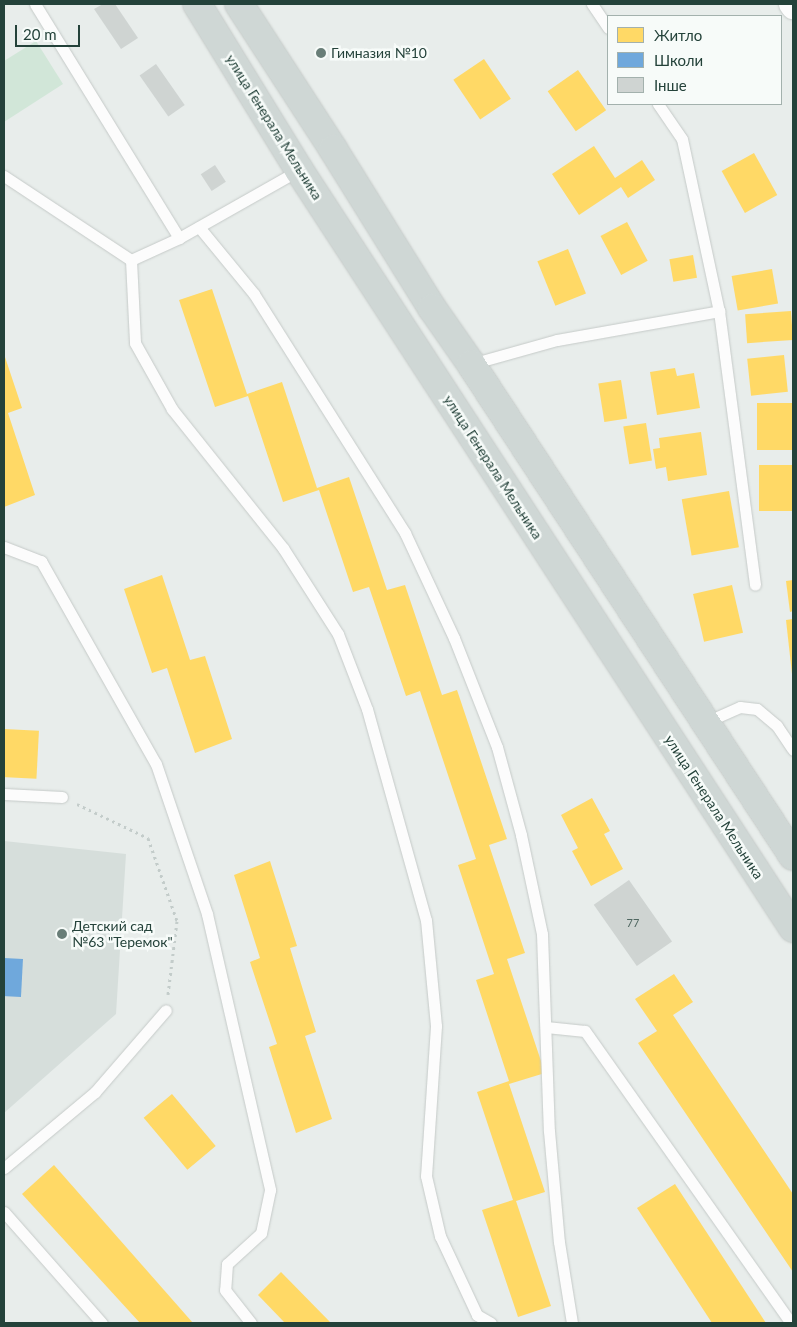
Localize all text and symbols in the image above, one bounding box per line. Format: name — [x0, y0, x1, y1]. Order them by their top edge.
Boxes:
scale bar — [18, 15, 82, 47]
legend — [607, 15, 782, 105]
text: 20 m — [23, 25, 57, 43]
text: Житло — [654, 26, 702, 44]
place label: Гимназия №10 — [331, 45, 427, 61]
marker: Гимназия №10 — [315, 47, 327, 59]
street label: улица Генерала Мельника — [222, 51, 326, 203]
text: Школи — [654, 51, 703, 69]
text: Інше — [654, 76, 687, 94]
street label: улица Генерала Мельника — [440, 392, 546, 542]
street label: улица Генерала Мельника — [661, 732, 767, 882]
house number: 77 — [627, 916, 639, 930]
place label: Детский сад №63 "Теремок" — [72, 918, 173, 950]
marker: Детский сад №63 "Теремок" — [56, 928, 68, 940]

